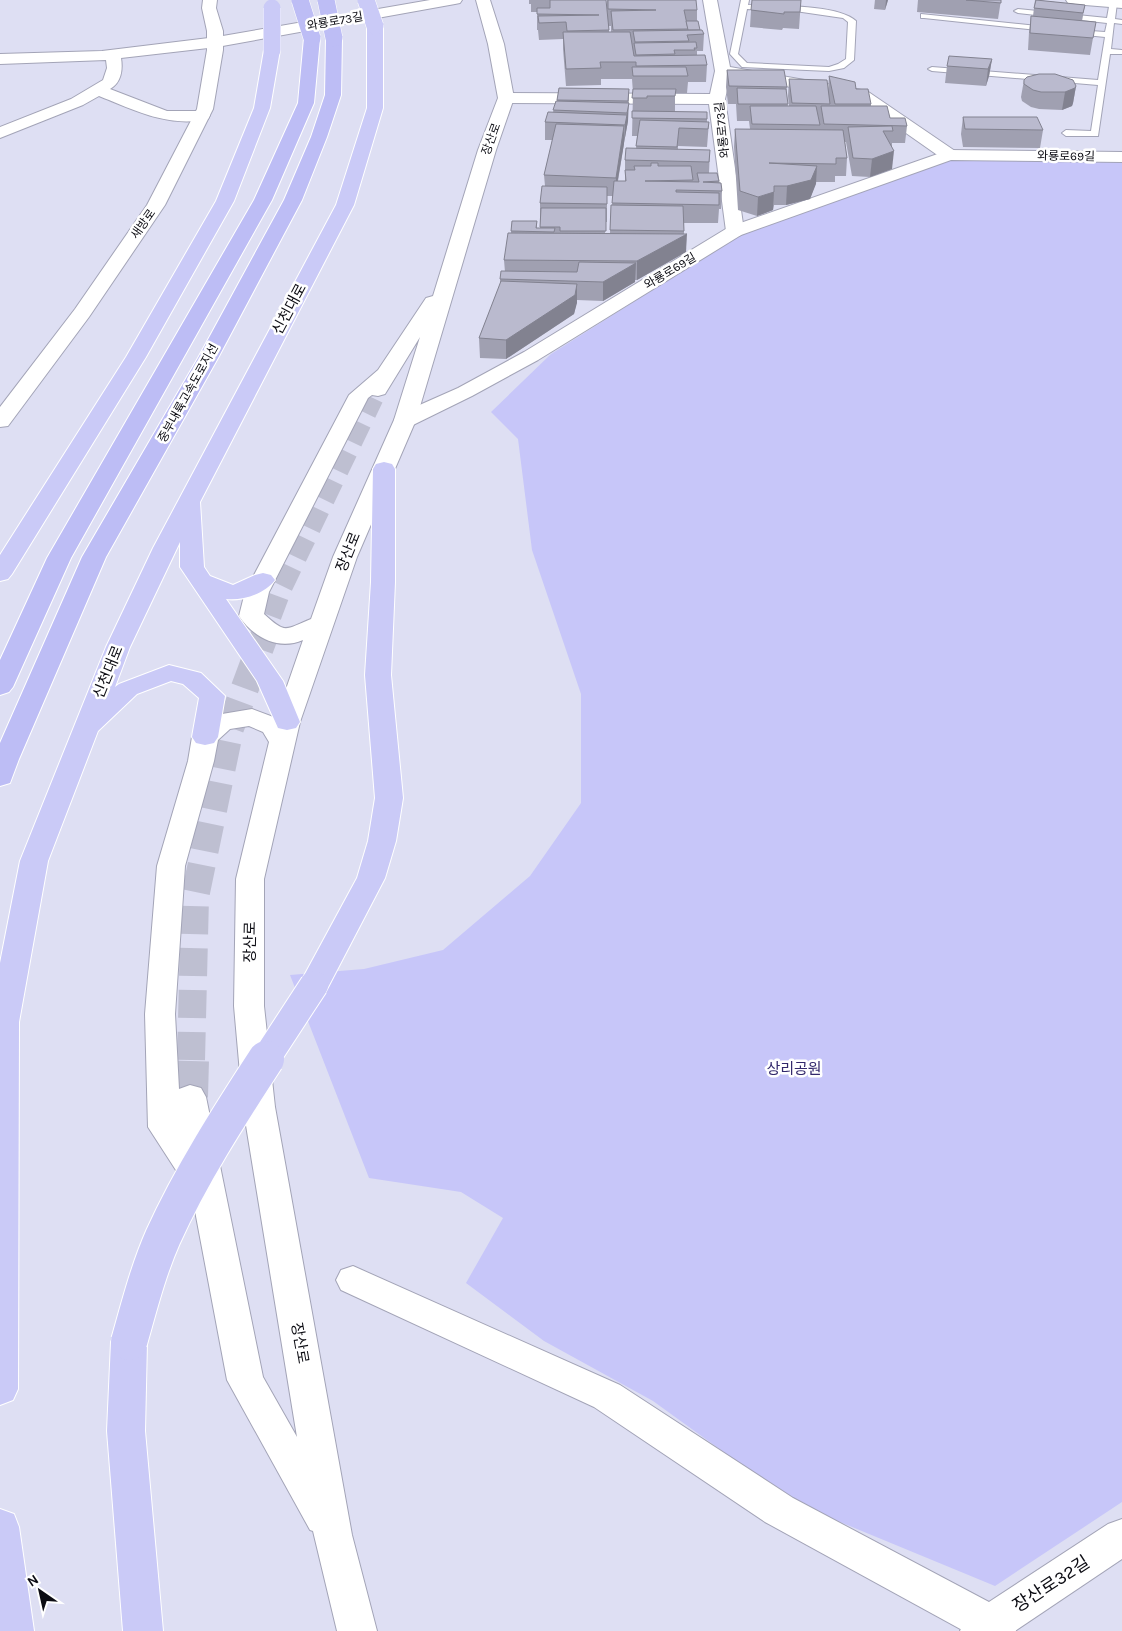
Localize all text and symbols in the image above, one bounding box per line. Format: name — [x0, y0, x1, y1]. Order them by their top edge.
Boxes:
street label: 와룡로73길 — [306, 9, 364, 33]
street label: 와룡로73길 — [712, 101, 732, 159]
street label: 장산로 — [479, 121, 503, 157]
street label: 와룡로69길 — [1037, 148, 1095, 164]
street label: 새방로 — [128, 206, 158, 242]
street label: 와룡로69길 — [642, 250, 698, 292]
street label: 신천대로 — [268, 280, 310, 338]
street label: 중부내륙고속도로지선 — [155, 341, 221, 445]
street label: 장산로 — [332, 529, 364, 575]
street label: 신천대로 — [89, 643, 127, 701]
street label: 장산로 — [241, 921, 259, 963]
park label: 상리공원 — [766, 1060, 822, 1078]
street label: 장산로 — [288, 1321, 312, 1365]
street label: 장산로32길 — [1008, 1551, 1094, 1617]
north arrow — [15, 1566, 65, 1616]
text: N — [24, 1571, 42, 1590]

